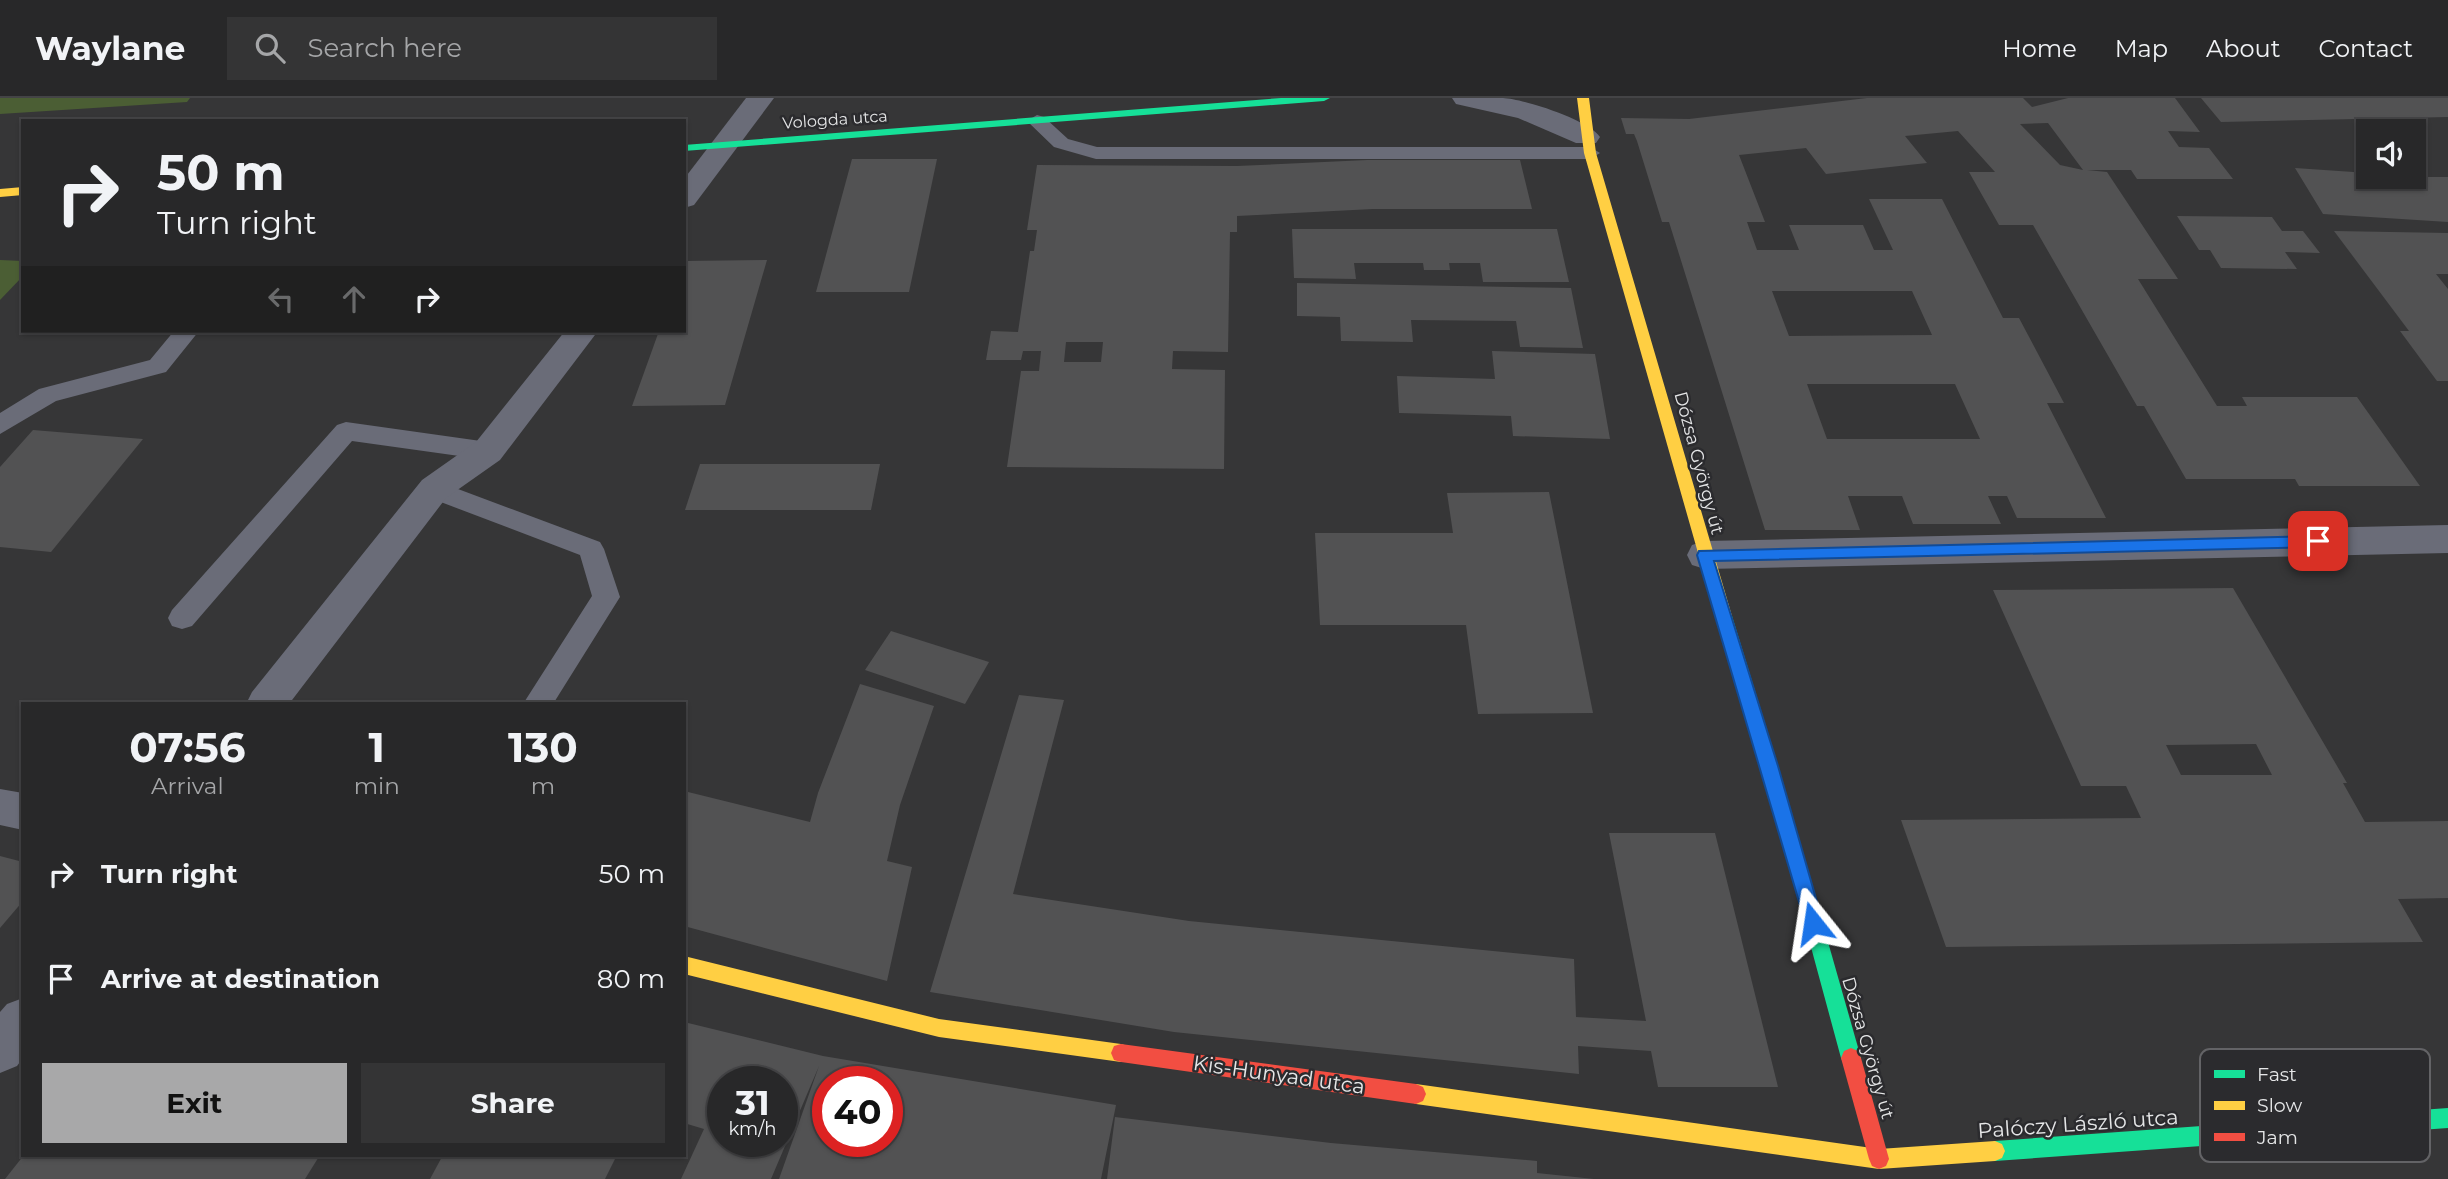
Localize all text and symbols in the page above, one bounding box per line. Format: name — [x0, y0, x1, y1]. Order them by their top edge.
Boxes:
search box — [227, 17, 717, 80]
text: Waylane — [35, 28, 185, 68]
icon: search — [251, 29, 289, 67]
text: Search here — [307, 32, 462, 64]
text: Home — [2002, 34, 2077, 63]
text: Map — [2115, 34, 2168, 63]
text: About — [2206, 34, 2280, 63]
text: Contact — [2318, 34, 2413, 63]
street label: Vologda utca — [782, 106, 888, 133]
map controls — [2356, 119, 2426, 189]
button: sound — [2356, 119, 2426, 189]
text: 50 m — [157, 143, 285, 202]
icon: right — [42, 147, 133, 238]
text: Turn right — [157, 203, 317, 242]
icon: left — [262, 280, 300, 318]
icon: ahead — [335, 280, 373, 318]
icon: right — [408, 280, 446, 318]
street label: Dózsa György út — [1669, 389, 1729, 537]
pin — [2288, 511, 2348, 571]
icon: arrive — [2299, 522, 2337, 560]
text: 07:56 — [129, 721, 245, 773]
text: 1 — [368, 721, 385, 773]
text: 130 — [508, 721, 578, 773]
text: Arrival — [151, 772, 224, 800]
text: min — [354, 772, 400, 800]
text: m — [531, 772, 555, 800]
icon: right — [42, 855, 80, 893]
text: Turn right — [101, 858, 237, 890]
text: 50 m — [599, 858, 665, 890]
position arrow — [1776, 886, 1850, 960]
icon: arrive — [42, 960, 80, 998]
text: Arrive at destination — [101, 963, 380, 995]
text: 80 m — [597, 963, 665, 995]
street label: Dózsa György út — [1837, 974, 1899, 1122]
legend — [2200, 1049, 2430, 1162]
street label: Kis-Hunyad utca — [1191, 1050, 1367, 1099]
button: Exit — [42, 1063, 347, 1143]
button: Share — [361, 1063, 665, 1143]
text: Fast — [2257, 1063, 2297, 1086]
speed limit sign: 40 — [812, 1066, 903, 1157]
text: 31 — [735, 1081, 770, 1124]
text: Slow — [2257, 1094, 2302, 1117]
street label: Palóczy László utca — [1977, 1104, 2179, 1143]
text: km/h — [728, 1118, 777, 1140]
text: Jam — [2256, 1126, 2298, 1149]

